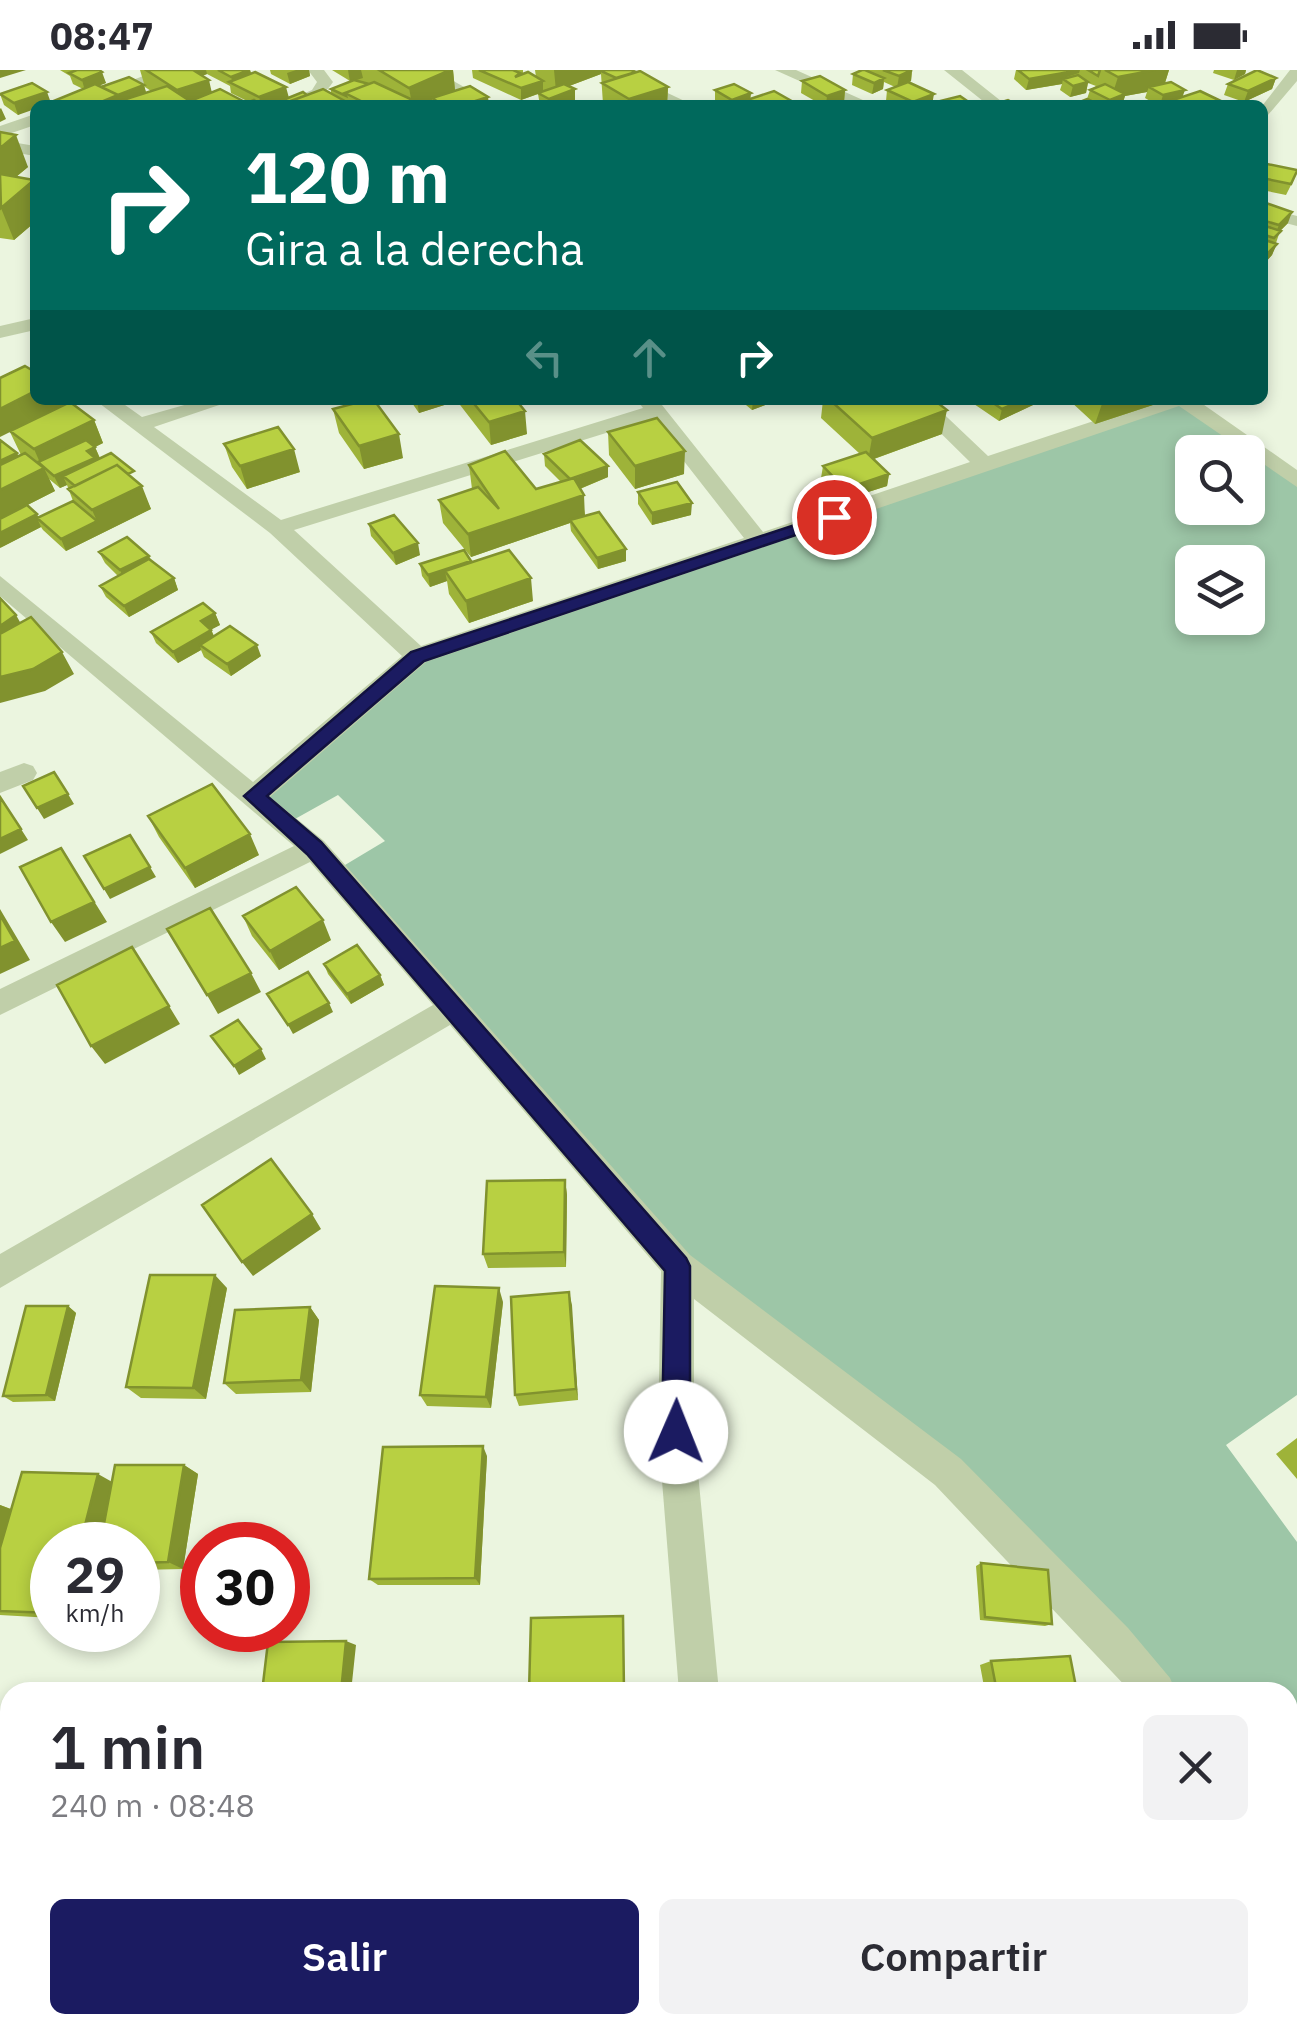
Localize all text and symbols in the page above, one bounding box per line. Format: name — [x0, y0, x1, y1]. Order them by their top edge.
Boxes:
text: 08:47 — [50, 11, 154, 60]
text: 120 m — [245, 131, 450, 222]
icon: right — [80, 140, 210, 270]
text: Gira a la derecha — [245, 219, 584, 277]
icon: left — [517, 330, 572, 385]
icon: ahead — [622, 330, 677, 385]
icon: right — [727, 330, 782, 385]
map controls — [1175, 435, 1265, 635]
button: search — [1175, 435, 1265, 525]
pin — [792, 475, 877, 560]
icon: arrive — [807, 490, 862, 545]
button: layers — [1175, 545, 1265, 635]
position arrow — [624, 1380, 728, 1484]
speed limit sign: 30 — [180, 1522, 310, 1652]
text: 29 — [65, 1542, 125, 1607]
text: km/h — [66, 1596, 124, 1629]
text: 1 min — [50, 1707, 205, 1786]
button: close — [1143, 1715, 1248, 1820]
text: 240 m · 08:48 — [50, 1784, 255, 1826]
button: Salir — [50, 1899, 639, 2014]
button: Compartir — [659, 1899, 1248, 2014]

